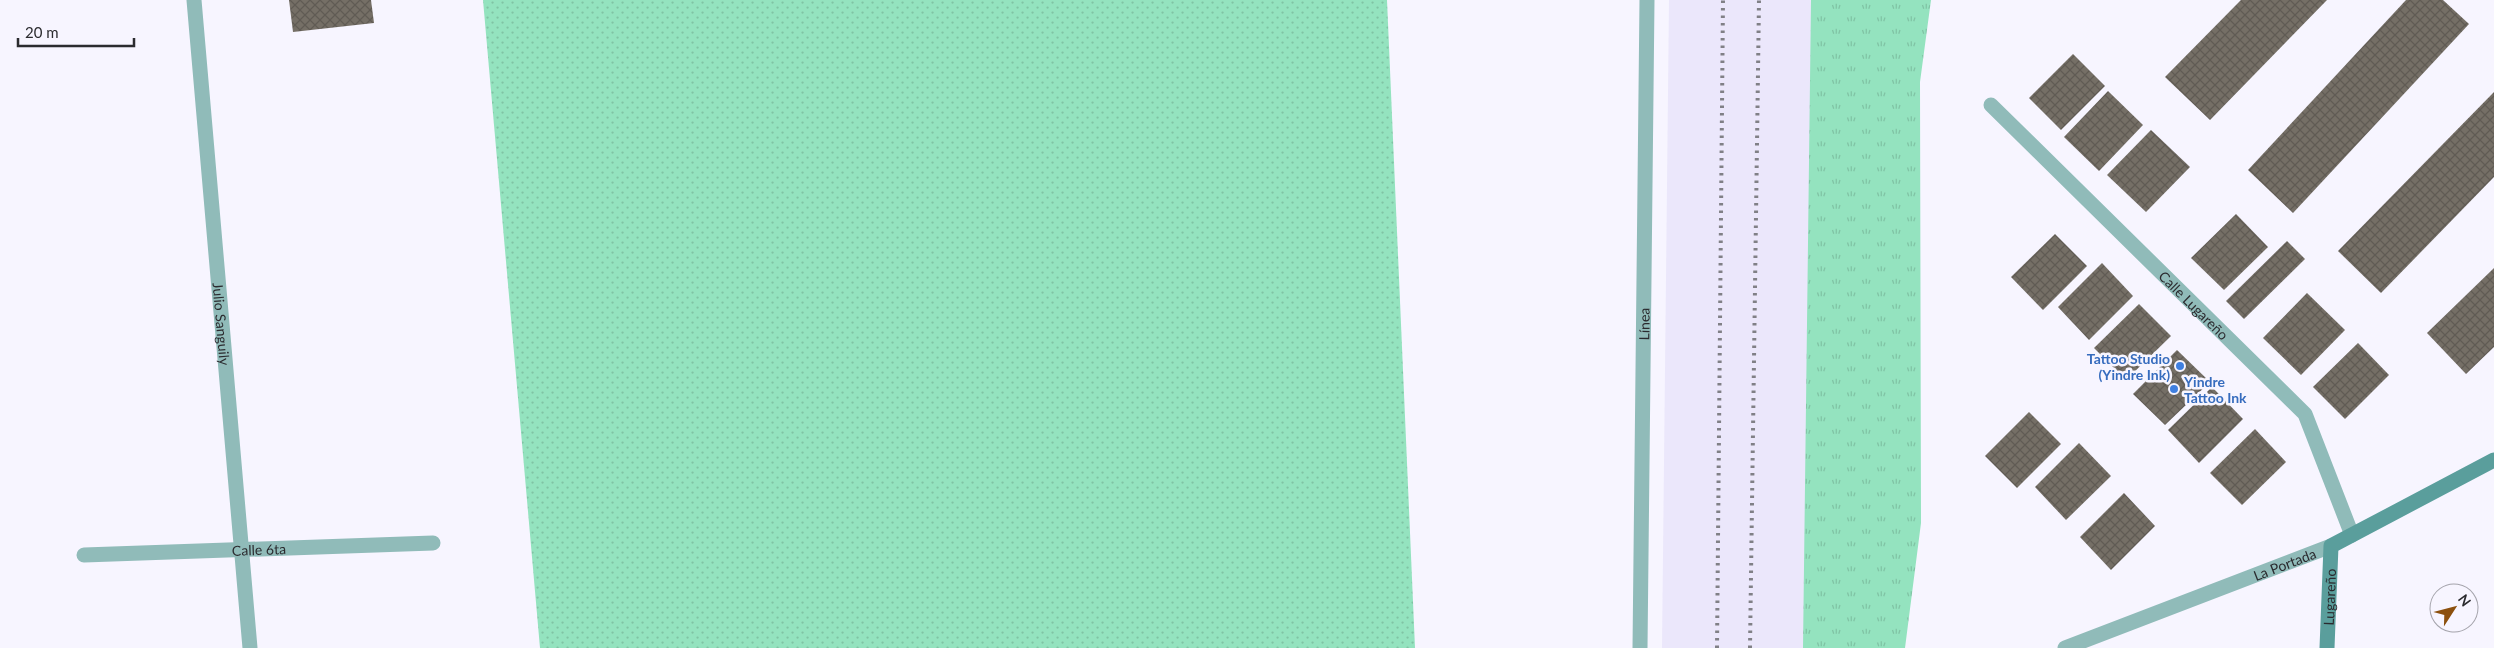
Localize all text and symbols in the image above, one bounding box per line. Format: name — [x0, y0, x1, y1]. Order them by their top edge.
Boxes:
scale bar — [18, 15, 134, 47]
text: 20 m — [25, 23, 59, 41]
street label: Calle Lugareño — [2156, 267, 2232, 343]
street label: Julio Sanguily — [210, 282, 234, 367]
street label: Línea — [1635, 308, 1652, 340]
place label: Tattoo Studio (Yindre Ink) — [2087, 350, 2170, 383]
marker: Tattoo Studio (Yindre Ink) — [2174, 360, 2186, 372]
place label: Yindre Tattoo Ink — [2183, 373, 2247, 406]
marker: Yindre Tattoo Ink — [2168, 383, 2180, 395]
street label: Calle 6ta — [232, 540, 286, 558]
street label: La Portada — [2251, 544, 2318, 584]
street label: Lugareño — [2319, 568, 2339, 626]
north arrow — [2429, 583, 2479, 633]
text: N — [2455, 591, 2475, 609]

